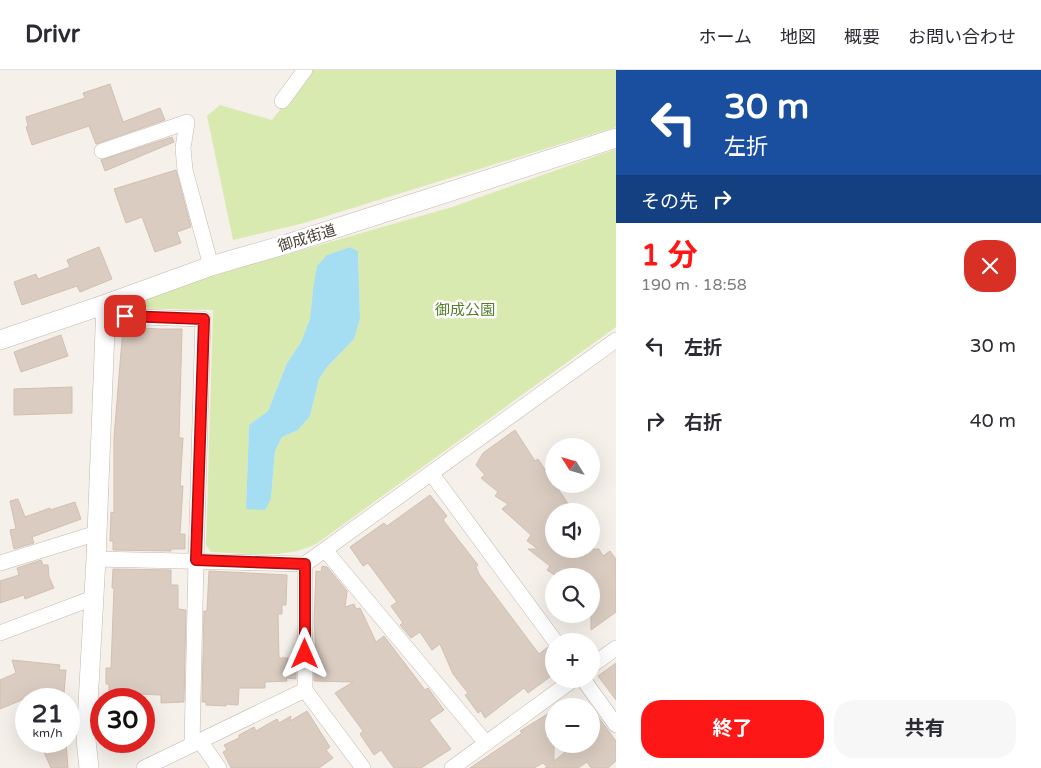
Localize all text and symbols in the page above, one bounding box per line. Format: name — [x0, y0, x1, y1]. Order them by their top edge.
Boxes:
text: Drivr — [25, 20, 80, 49]
text: ホーム — [699, 26, 752, 48]
text: 地図 — [780, 26, 816, 48]
text: 概要 — [844, 26, 880, 48]
text: お問い合わせ — [908, 26, 1016, 48]
text: 30 m — [724, 86, 809, 128]
icon: left — [641, 90, 706, 155]
text: 左折 — [724, 134, 768, 160]
icon: right — [708, 185, 736, 213]
text: その先 — [641, 191, 698, 213]
street label: 御成街道 — [276, 221, 338, 255]
text: 1 分 — [641, 237, 698, 274]
button: close — [964, 240, 1016, 292]
text: 190 m · 18:58 — [641, 275, 747, 295]
pin — [104, 295, 146, 337]
park label: 御成公園 — [435, 301, 495, 319]
icon: arrive — [111, 302, 139, 330]
icon: left — [641, 332, 669, 360]
text: 30 m — [970, 335, 1016, 357]
text: 左折 — [684, 337, 722, 359]
icon: right — [641, 407, 669, 435]
text: 40 m — [970, 410, 1016, 432]
text: 右折 — [684, 412, 722, 434]
north arrow — [545, 438, 600, 492]
map controls — [545, 438, 600, 753]
button: sound — [545, 503, 600, 558]
button: search — [545, 568, 600, 623]
position arrow — [278, 627, 330, 679]
button: + — [545, 633, 600, 688]
speed limit sign: 30 — [90, 688, 155, 753]
button: − — [545, 698, 600, 753]
text: 21 — [32, 699, 63, 729]
button: 終了 — [641, 700, 824, 758]
button: 共有 — [834, 700, 1016, 758]
text: km/h — [32, 726, 63, 740]

